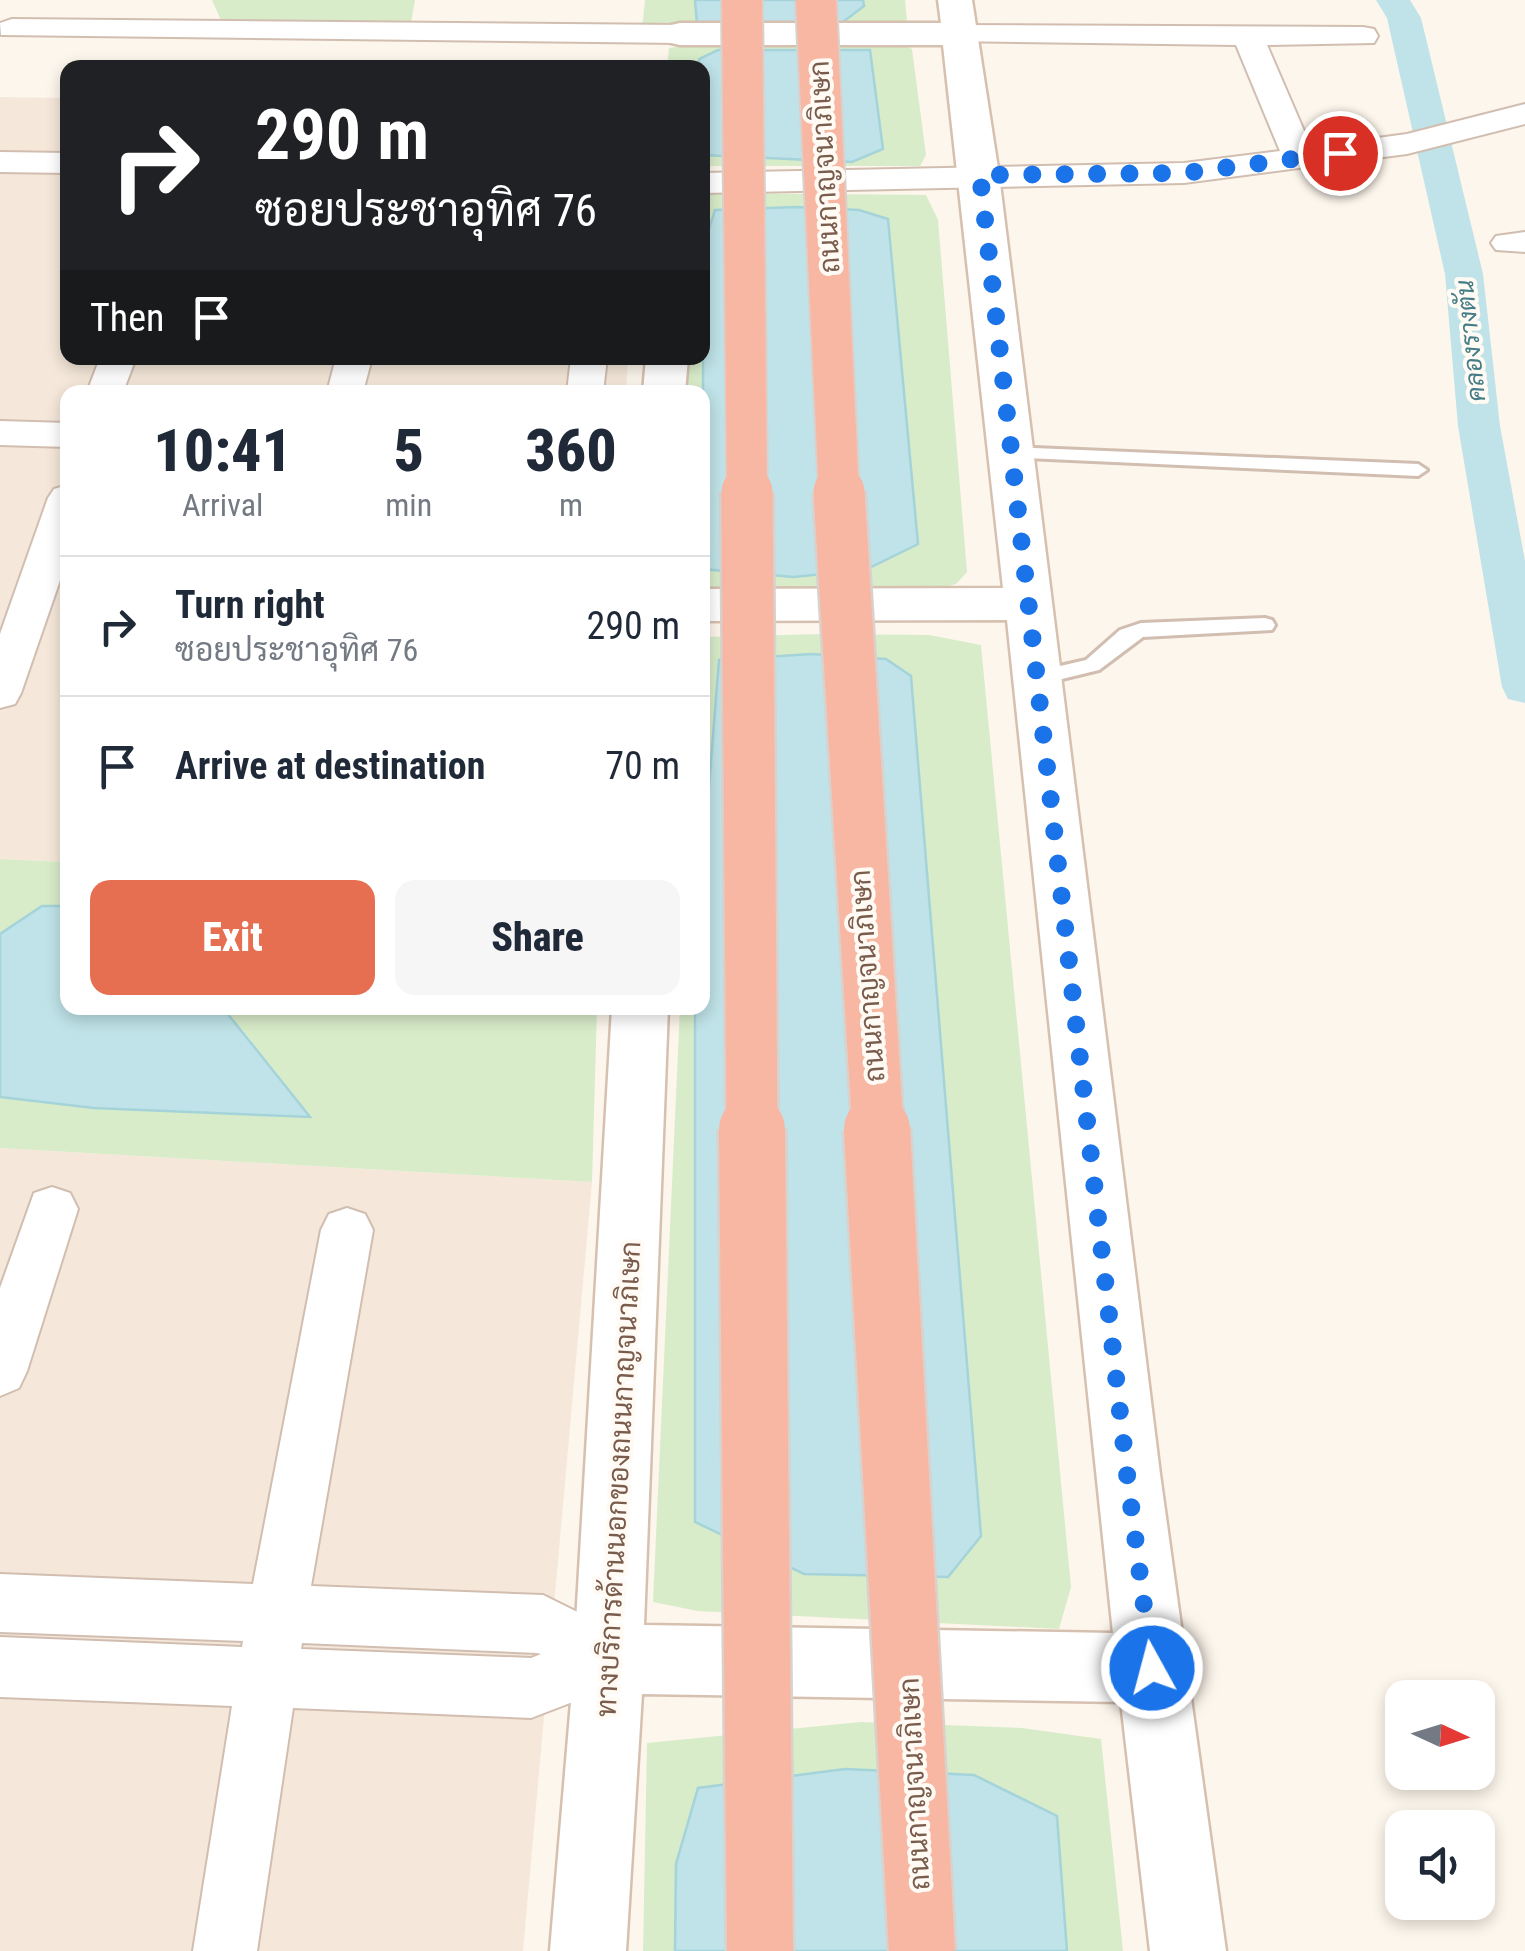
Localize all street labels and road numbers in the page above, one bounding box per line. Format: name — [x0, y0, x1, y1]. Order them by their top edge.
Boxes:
street label: ถนนกาญจนาภิเษก — [802, 60, 848, 274]
street label: ถนนกาญจนาภิเษก — [844, 869, 892, 1083]
street label: ทางบริการด้านนอกของถนนกาญจนาภิเษก — [588, 1240, 648, 1718]
street label: ถนนกาญจนาภิเษก — [892, 1677, 938, 1891]

